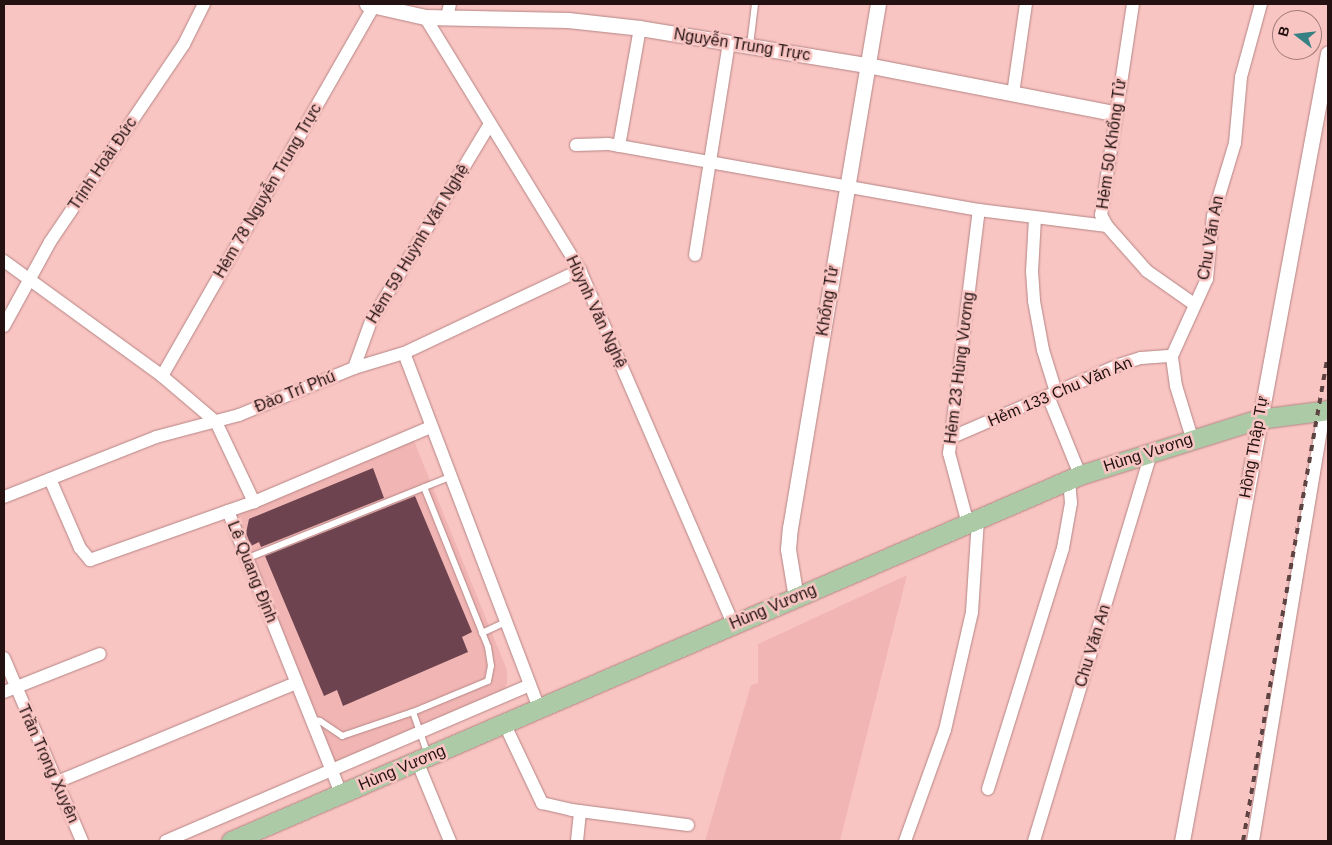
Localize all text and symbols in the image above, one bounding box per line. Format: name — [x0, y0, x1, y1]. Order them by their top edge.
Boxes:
north arrow — [1272, 10, 1322, 60]
text: B — [1274, 24, 1293, 38]
street label: Nguyễn Trung Trực — [672, 25, 812, 65]
street label: Hẻm 50 Khổng Tử — [1093, 77, 1131, 211]
street label: Hẻm 78 Nguyễn Trung Trực — [210, 100, 326, 282]
street label: Trịnh Hoài Đức — [65, 114, 141, 214]
street label: Hẻm 59 Huỳnh Văn Nghệ — [363, 161, 473, 327]
street label: Chu Văn An — [1194, 194, 1228, 282]
street label: Hùynh Văn Nghệ — [562, 253, 630, 371]
street label: Khổng Tử — [813, 264, 843, 338]
street label: Hẻm 23 Hùng Vương — [941, 291, 979, 445]
street label: Hẻm 133 Chu Văn An — [985, 353, 1135, 431]
street label: Đào Trí Phú — [252, 367, 338, 417]
street label: Hồng Thập Tự — [1236, 394, 1272, 500]
street label: Hùng Vương — [1101, 430, 1195, 476]
street label: Lê Quang Định — [223, 519, 281, 625]
street label: Hùng Vương — [727, 580, 819, 634]
street label: Chu Văn An — [1071, 602, 1115, 690]
street label: Trần Trọng Xuyên — [13, 702, 83, 826]
street label: Hùng Vương — [356, 741, 448, 795]

